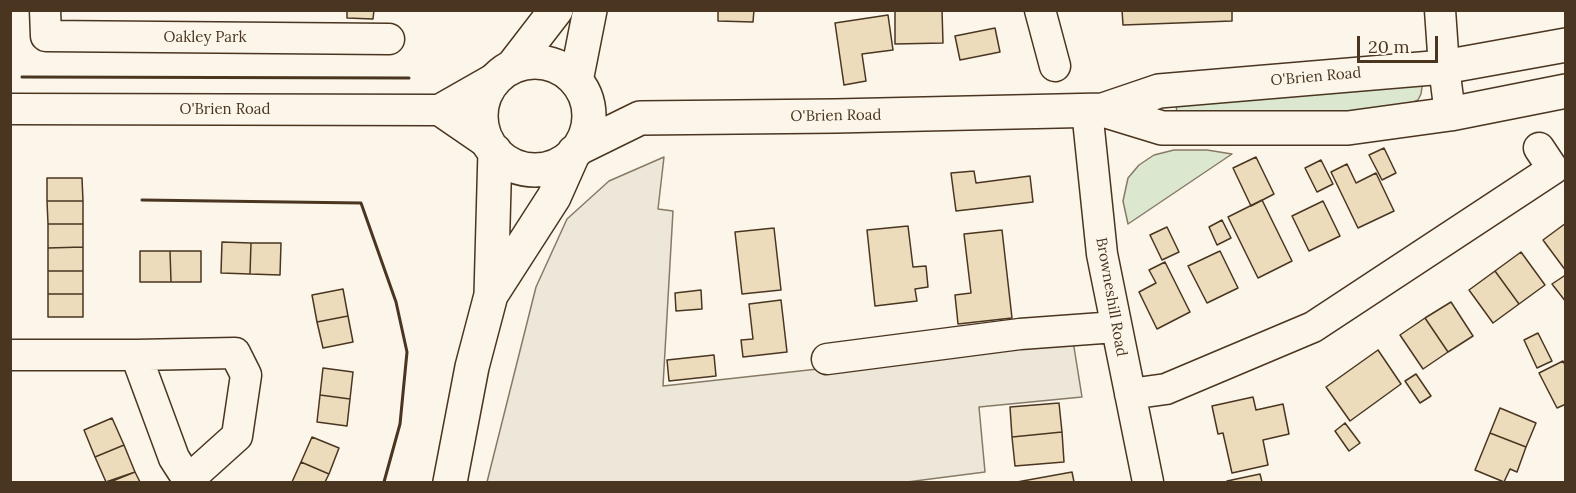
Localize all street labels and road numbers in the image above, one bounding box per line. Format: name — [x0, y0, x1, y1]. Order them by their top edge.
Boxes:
street label: Oakley Park — [164, 29, 246, 47]
street label: O'Brien Road — [1270, 64, 1362, 90]
street label: O'Brien Road — [180, 101, 270, 119]
street label: O'Brien Road — [790, 106, 882, 126]
street label: Browneshill Road — [1092, 236, 1130, 358]

